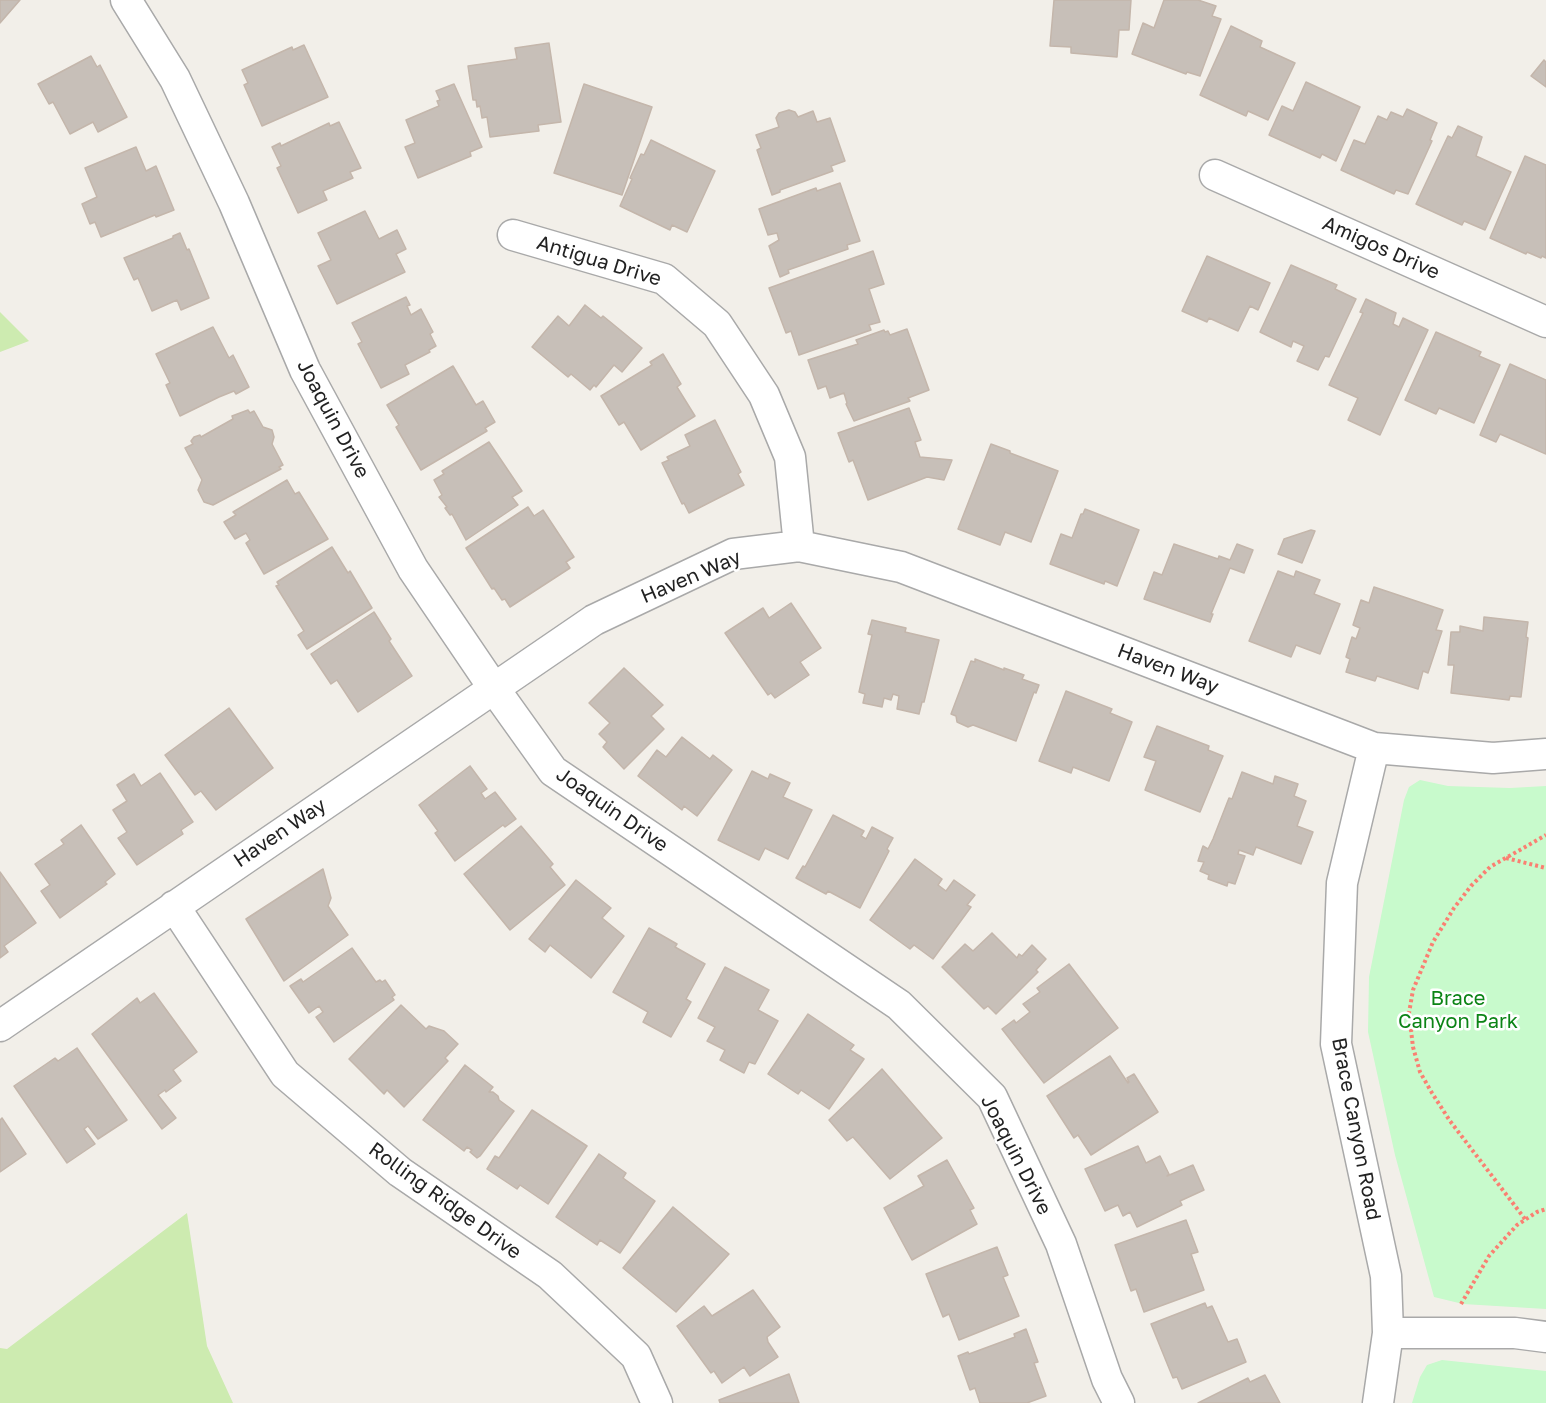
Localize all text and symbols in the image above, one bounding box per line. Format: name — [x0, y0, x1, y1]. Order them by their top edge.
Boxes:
street label: Amigos Drive — [1319, 211, 1443, 285]
street label: Antigua Drive — [534, 231, 664, 291]
street label: Joaquin Drive — [292, 356, 374, 482]
street label: Haven Way — [637, 545, 745, 609]
street label: Haven Way — [1114, 639, 1222, 699]
street label: Joaquin Drive — [551, 763, 673, 857]
street label: Haven Way — [229, 793, 331, 873]
park label: Brace Canyon Park — [1398, 987, 1518, 1034]
street label: Brace Canyon Road — [1327, 1036, 1385, 1222]
street label: Joaquin Drive — [976, 1091, 1056, 1219]
street label: Rolling Ridge Drive — [364, 1138, 526, 1264]

